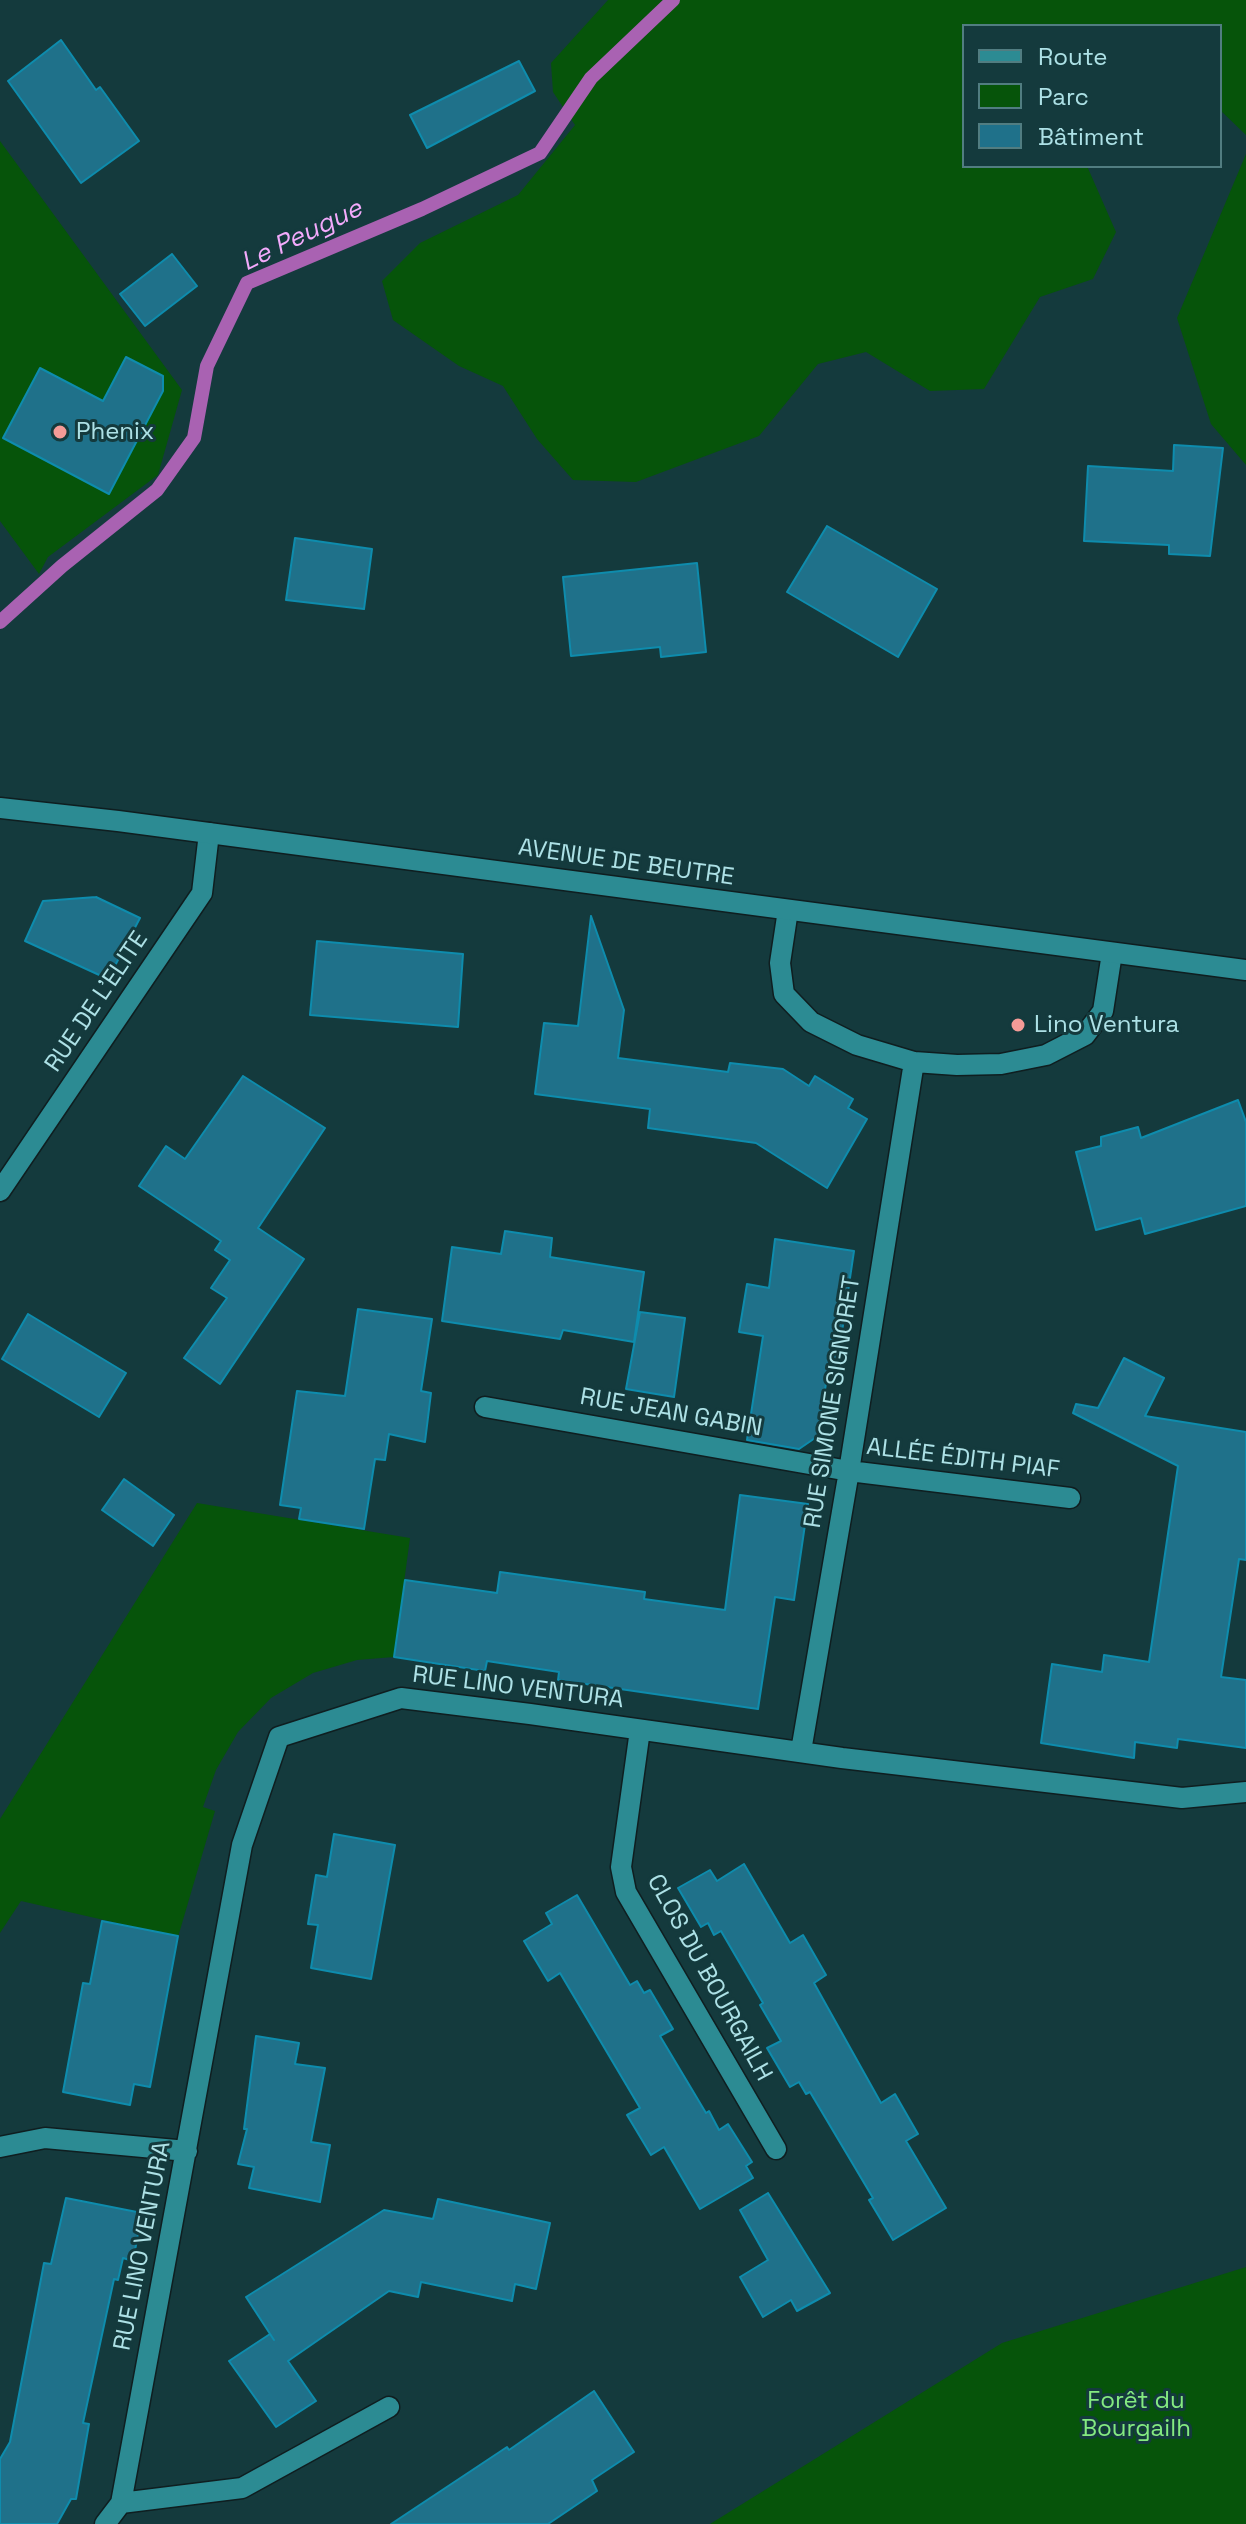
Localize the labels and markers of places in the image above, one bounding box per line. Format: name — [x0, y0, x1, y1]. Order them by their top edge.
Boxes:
place label: Phenix — [76, 418, 154, 446]
marker: Phenix — [51, 423, 69, 441]
place label: Lino Ventura — [1034, 1011, 1179, 1039]
marker: Lino Ventura — [1009, 1016, 1027, 1034]

